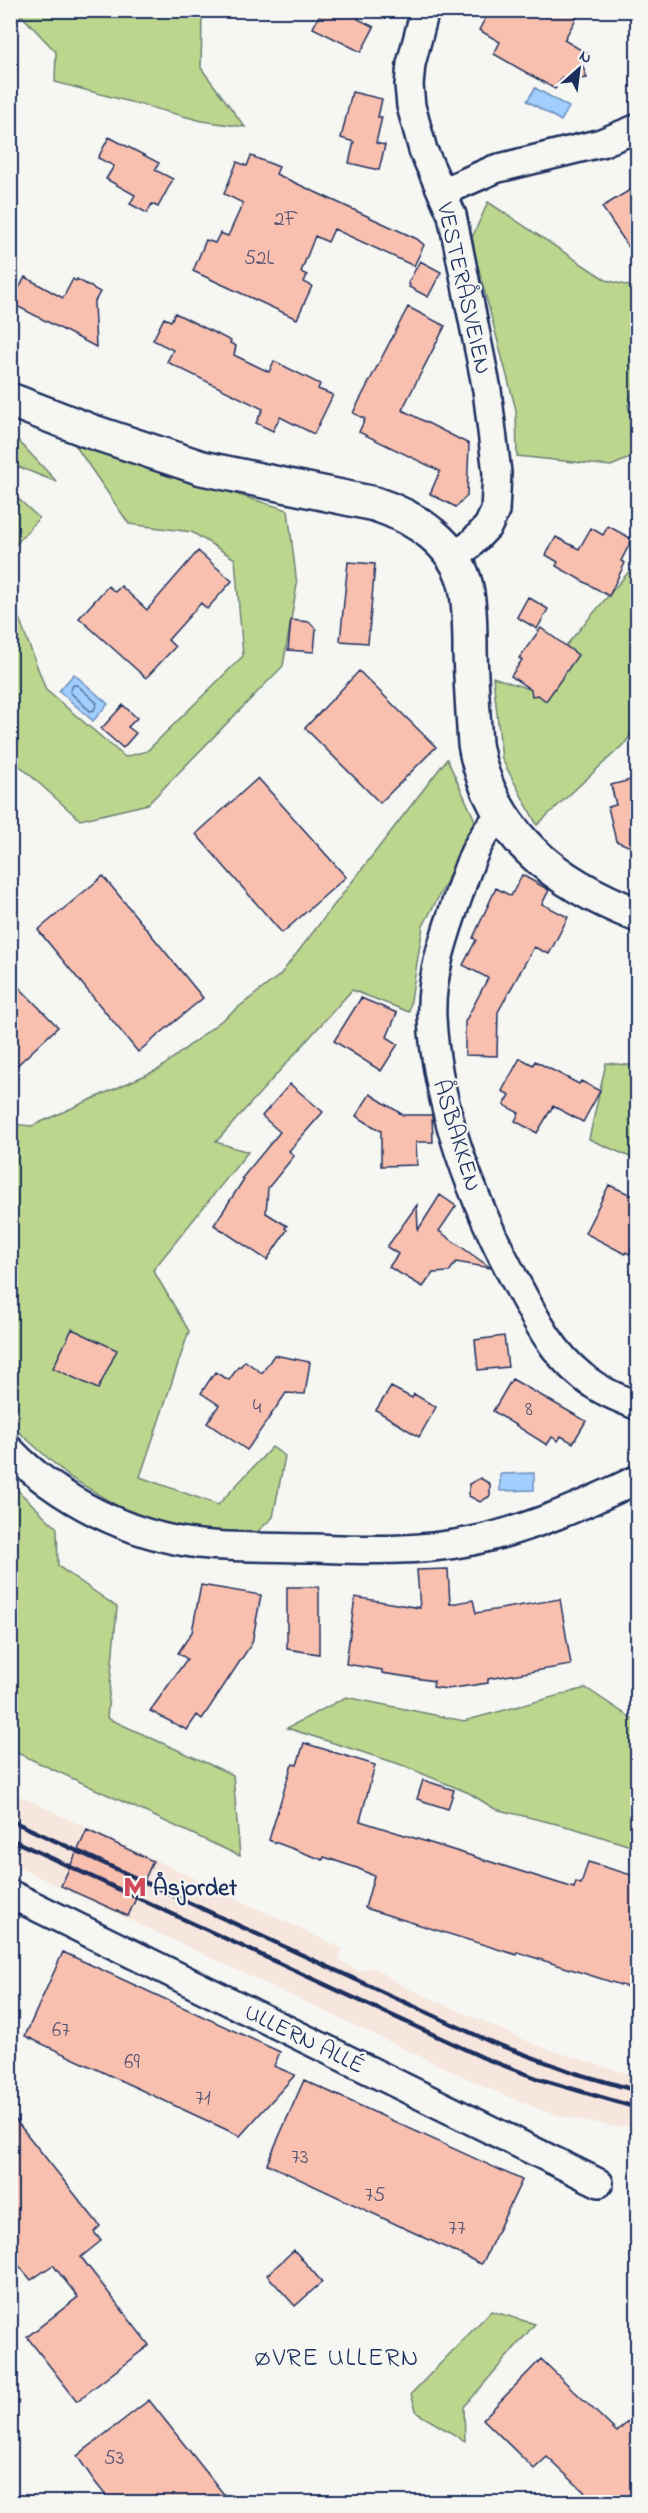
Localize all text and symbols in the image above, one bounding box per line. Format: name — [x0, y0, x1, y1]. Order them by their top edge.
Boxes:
north arrow — [549, 39, 609, 99]
text: N — [575, 44, 596, 71]
street label: VESTERÅSVEIEN — [426, 198, 499, 378]
house number: 2F — [274, 205, 298, 235]
house number: 52L — [244, 244, 274, 274]
street label: ÅSBAKKEN — [422, 1076, 489, 1196]
house number: 4 — [253, 1393, 262, 1423]
house number: 8 — [525, 1395, 533, 1425]
place label: Åsjordet — [153, 1871, 238, 1907]
metro station icon: Åsjordet — [122, 1874, 148, 1900]
street label: ULLERN ALLÉ — [238, 1996, 370, 2084]
house number: 67 — [52, 2016, 70, 2046]
house number: 69 — [124, 2048, 140, 2078]
house number: 71 — [195, 2084, 211, 2114]
house number: 73 — [291, 2143, 309, 2173]
house number: 75 — [365, 2181, 385, 2211]
house number: 77 — [448, 2214, 466, 2244]
district label: ØVRE ULLERN — [254, 2340, 420, 2378]
house number: 53 — [104, 2444, 124, 2474]

